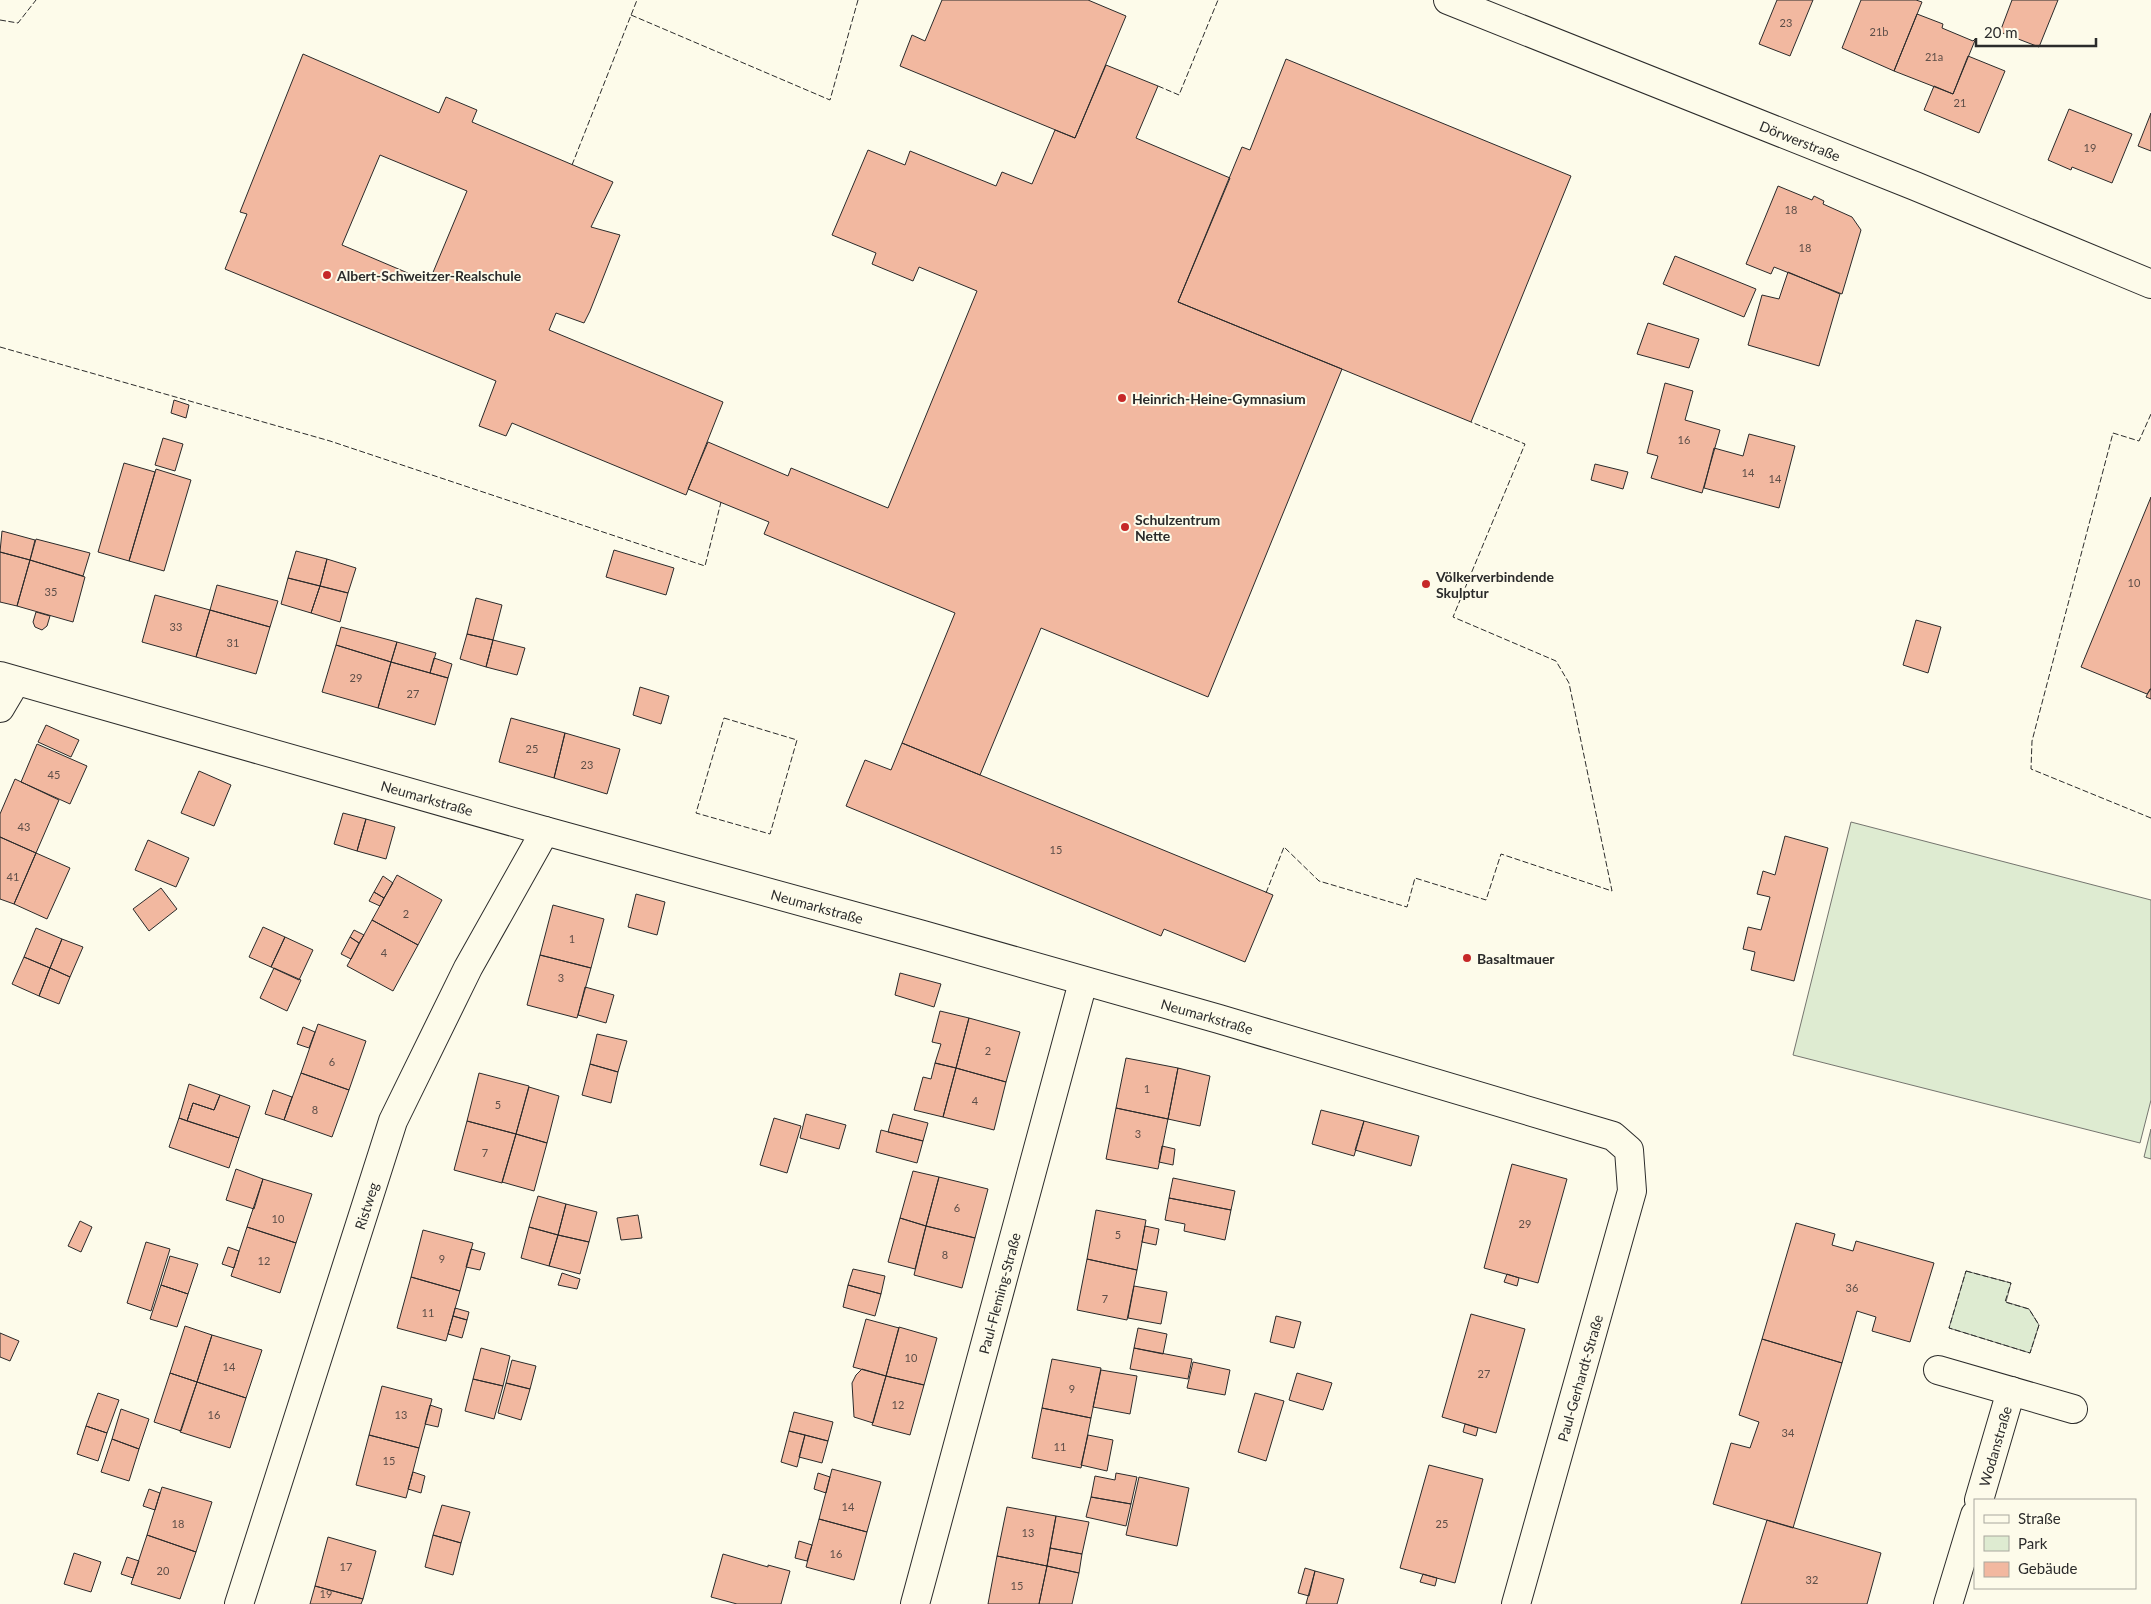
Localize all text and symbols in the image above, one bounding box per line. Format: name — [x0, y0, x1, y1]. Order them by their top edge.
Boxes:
scale bar — [1976, 15, 2096, 47]
house number: 23 — [1780, 16, 1792, 29]
text: 20 m — [1984, 23, 2018, 41]
house number: 21b — [1870, 25, 1888, 38]
house number: 21a — [1925, 50, 1943, 63]
house number: 21 — [1954, 96, 1966, 109]
street label: Dörwerstraße — [1757, 117, 1843, 164]
house number: 19 — [2084, 141, 2096, 154]
house number: 18 — [1785, 203, 1797, 216]
house number: 18 — [1799, 241, 1811, 254]
place label: Albert-Schweitzer-Realschule — [336, 267, 522, 284]
marker: Albert-Schweitzer-Realschule — [321, 269, 333, 281]
place label: Heinrich-Heine-Gymnasium — [1132, 390, 1306, 407]
marker: Heinrich-Heine-Gymnasium — [1116, 392, 1128, 404]
house number: 16 — [1678, 433, 1690, 446]
house number: 14 — [1742, 466, 1755, 479]
house number: 14 — [1769, 472, 1782, 485]
place label: Schulzentrum Nette — [1135, 511, 1220, 544]
marker: Schulzentrum Nette — [1119, 521, 1131, 533]
place label: Völkerverbindende Skulptur — [1435, 568, 1554, 601]
house number: 10 — [2128, 576, 2141, 589]
marker: Völkerverbindende Skulptur — [1420, 578, 1432, 590]
house number: 35 — [45, 585, 57, 598]
house number: 33 — [170, 620, 182, 633]
house number: 31 — [227, 636, 239, 649]
house number: 29 — [350, 671, 362, 684]
house number: 27 — [407, 687, 419, 700]
house number: 25 — [526, 742, 538, 755]
house number: 23 — [581, 758, 593, 771]
house number: 45 — [48, 768, 60, 781]
street label: Neumarkstraße — [379, 776, 475, 819]
house number: 43 — [18, 820, 30, 833]
house number: 15 — [1050, 843, 1062, 856]
house number: 41 — [7, 870, 19, 883]
street label: Neumarkstraße — [769, 885, 865, 927]
house number: 2 — [403, 907, 409, 920]
house number: 1 — [569, 932, 575, 945]
house number: 4 — [381, 946, 388, 959]
place label: Basaltmauer — [1477, 950, 1555, 967]
marker: Basaltmauer — [1461, 952, 1473, 964]
house number: 3 — [558, 971, 564, 984]
street label: Neumarkstraße — [1159, 994, 1255, 1037]
house number: 2 — [985, 1044, 991, 1057]
house number: 6 — [329, 1055, 335, 1068]
house number: 1 — [1144, 1082, 1150, 1095]
house number: 4 — [972, 1094, 979, 1107]
house number: 5 — [495, 1098, 501, 1111]
house number: 8 — [312, 1103, 318, 1116]
house number: 3 — [1135, 1127, 1141, 1140]
house number: 7 — [482, 1146, 488, 1159]
street label: Ristweg — [350, 1180, 381, 1232]
house number: 6 — [954, 1201, 960, 1214]
house number: 10 — [272, 1212, 285, 1225]
house number: 29 — [1519, 1217, 1531, 1230]
house number: 5 — [1115, 1228, 1121, 1241]
street label: Paul-Fleming-Straße — [974, 1231, 1023, 1356]
house number: 8 — [942, 1248, 948, 1261]
house number: 9 — [439, 1252, 445, 1265]
house number: 12 — [258, 1254, 270, 1267]
house number: 36 — [1846, 1281, 1858, 1294]
house number: 7 — [1102, 1292, 1108, 1305]
house number: 11 — [422, 1306, 434, 1319]
street label: Paul-Gerhardt-Straße — [1554, 1312, 1606, 1444]
house number: 10 — [905, 1351, 918, 1364]
house number: 14 — [223, 1360, 236, 1373]
house number: 27 — [1478, 1367, 1490, 1380]
house number: 9 — [1069, 1382, 1075, 1395]
house number: 12 — [892, 1398, 904, 1411]
street label: Wodanstraße — [1975, 1404, 2015, 1488]
house number: 16 — [208, 1408, 220, 1421]
house number: 13 — [395, 1408, 407, 1421]
house number: 34 — [1782, 1426, 1795, 1439]
house number: 11 — [1054, 1440, 1066, 1453]
house number: 15 — [383, 1454, 395, 1467]
legend — [1974, 1499, 2136, 1589]
house number: 14 — [842, 1500, 855, 1513]
text: Straße — [2018, 1509, 2061, 1527]
house number: 18 — [172, 1517, 184, 1530]
house number: 25 — [1436, 1517, 1448, 1530]
house number: 13 — [1022, 1526, 1034, 1539]
text: Park — [2018, 1534, 2048, 1552]
house number: 16 — [830, 1547, 842, 1560]
text: Gebäude — [2018, 1559, 2077, 1577]
house number: 17 — [340, 1560, 352, 1573]
house number: 20 — [157, 1564, 170, 1577]
house number: 32 — [1806, 1573, 1818, 1586]
house number: 15 — [1011, 1579, 1023, 1592]
house number: 19 — [320, 1587, 332, 1600]

